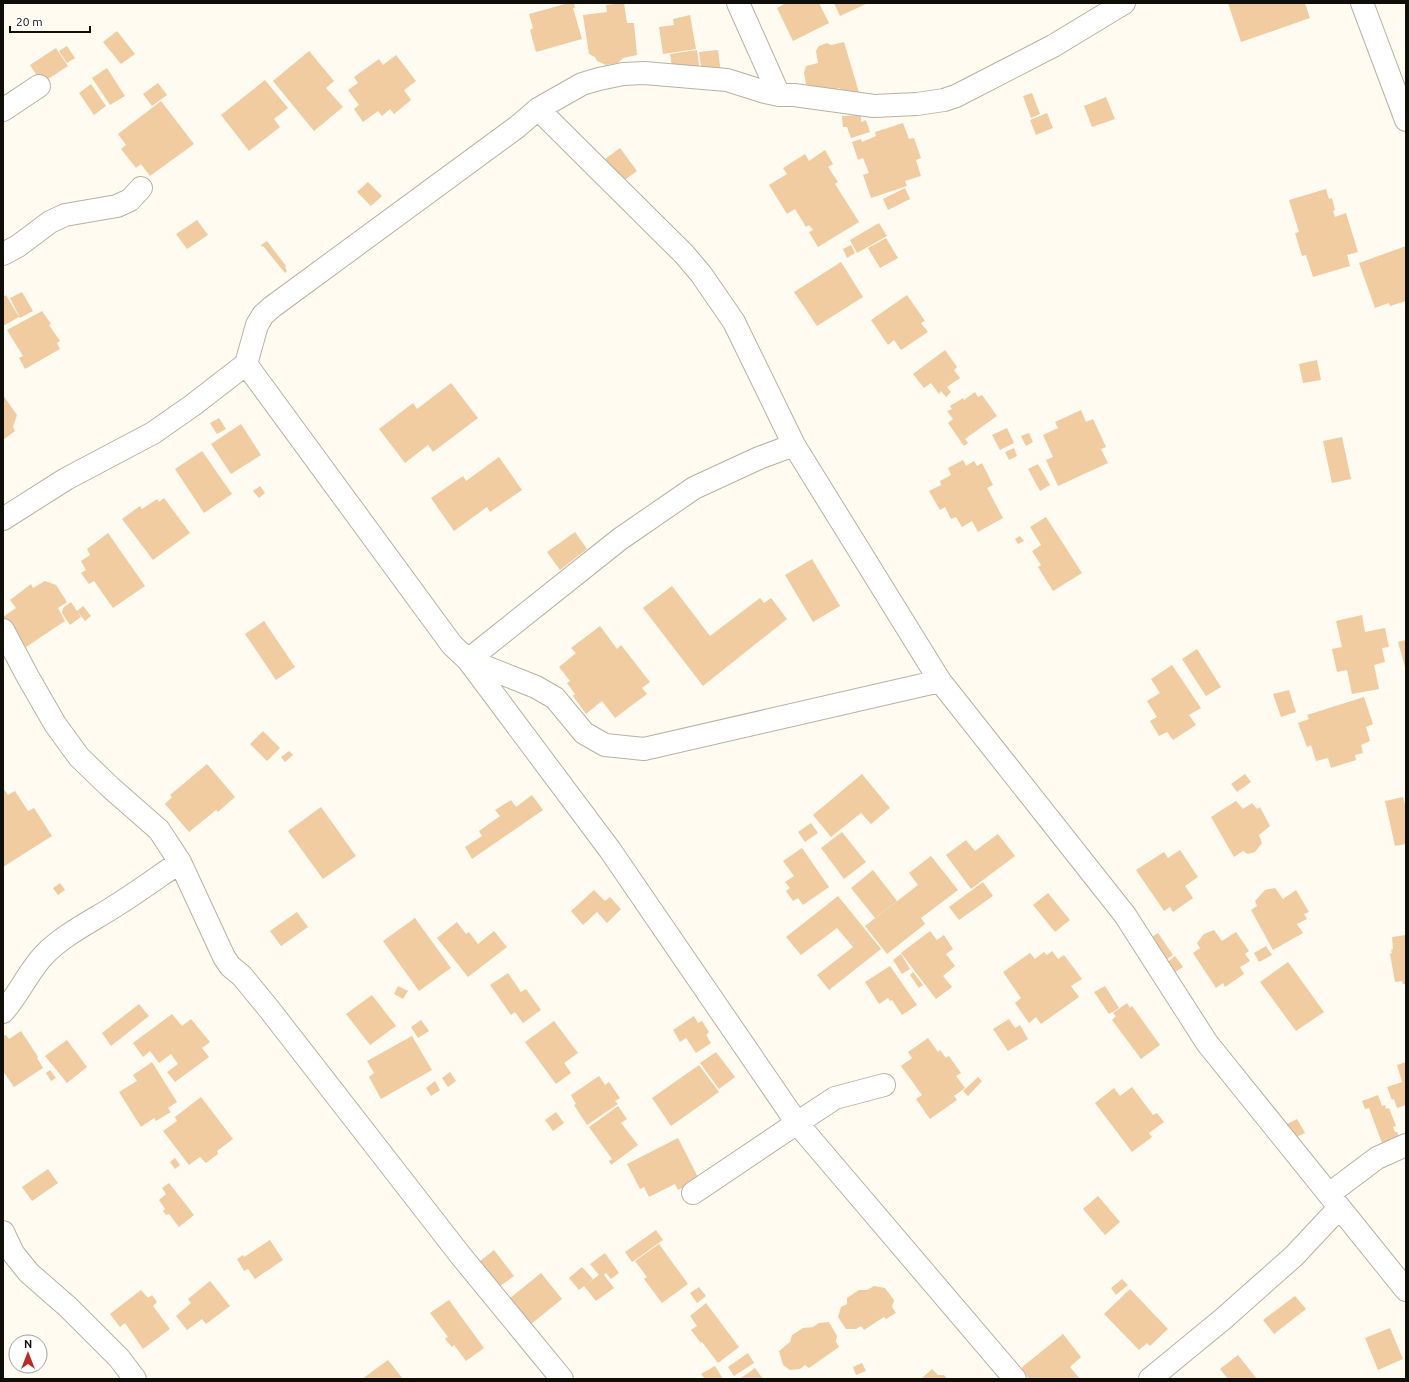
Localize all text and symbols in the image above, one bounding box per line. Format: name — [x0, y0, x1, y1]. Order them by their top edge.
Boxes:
scale bar — [10, 8, 90, 34]
text: 20 m — [16, 15, 43, 28]
north arrow — [8, 1334, 48, 1374]
text: N — [24, 1338, 32, 1350]

